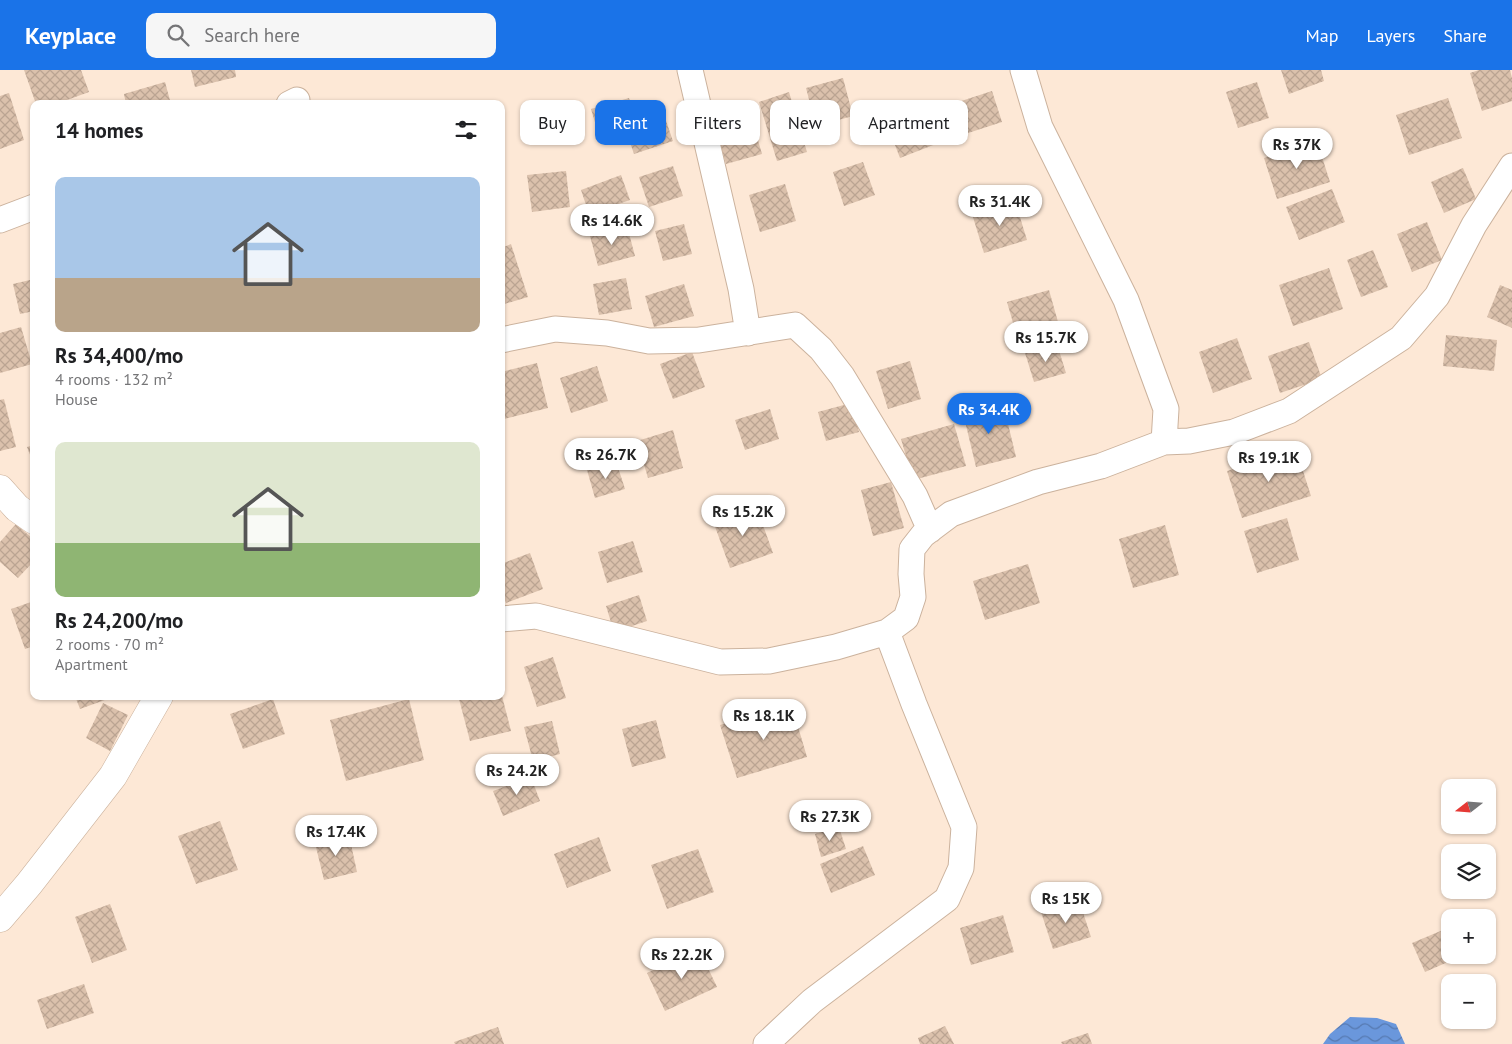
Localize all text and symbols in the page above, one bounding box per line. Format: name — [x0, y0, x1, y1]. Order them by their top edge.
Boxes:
search box — [146, 13, 496, 58]
text: Keyplace — [25, 20, 116, 51]
icon: search — [164, 21, 192, 49]
text: Search here — [204, 23, 300, 47]
text: Map — [1306, 24, 1338, 47]
text: Layers — [1366, 24, 1415, 47]
text: Share — [1443, 24, 1487, 47]
chip: Buy — [520, 100, 585, 145]
chip: Rent — [595, 100, 666, 145]
chip: Filters — [676, 100, 760, 145]
chip: New — [770, 100, 840, 145]
chip: Apartment — [850, 100, 968, 145]
icon: filters — [452, 116, 480, 144]
text: 14 homes — [55, 117, 143, 144]
pin: Rs 37K — [1256, 128, 1338, 170]
text: Rs 37K — [1273, 134, 1321, 154]
pin: Rs 31.4K — [948, 184, 1052, 227]
text: Rs 31.4K — [969, 191, 1031, 211]
pin: Rs 14.6K — [560, 204, 664, 246]
icon: home — [223, 209, 313, 299]
text: Rs 14.6K — [581, 210, 643, 230]
pin: Rs 15.7K — [994, 320, 1098, 363]
text: Rs 15.7K — [1015, 327, 1077, 347]
text: Rs 34,400/mo — [55, 342, 183, 369]
text: 4 rooms · 132 m² — [55, 369, 173, 389]
text: House — [55, 389, 98, 409]
pin: Rs 34.4K — [937, 392, 1041, 435]
text: Rs 34.4K — [958, 399, 1020, 419]
pin: Rs 26.7K — [554, 438, 658, 480]
pin: Rs 19.1K — [1217, 440, 1321, 483]
text: Rs 26.7K — [575, 444, 637, 464]
text: Rs 19.1K — [1238, 447, 1300, 467]
icon: home — [223, 474, 313, 564]
pin: Rs 15.2K — [691, 494, 795, 537]
text: Rs 15.2K — [712, 501, 774, 521]
text: Rs 24,200/mo — [55, 607, 183, 634]
text: 2 rooms · 70 m² — [55, 634, 164, 654]
text: Apartment — [55, 654, 128, 674]
pin: Rs 18.1K — [712, 698, 816, 741]
text: Rs 18.1K — [733, 705, 795, 725]
pin: Rs 24.2K — [465, 754, 569, 796]
text: Rs 24.2K — [486, 760, 548, 780]
north arrow — [1441, 779, 1496, 834]
map controls — [1441, 779, 1496, 1029]
pin: Rs 27.3K — [778, 800, 882, 842]
text: Rs 27.3K — [800, 806, 860, 826]
pin: Rs 17.4K — [284, 814, 388, 857]
text: Rs 17.4K — [306, 821, 366, 841]
button: layers — [1441, 844, 1496, 899]
pin: Rs 15K — [1025, 882, 1107, 924]
text: Rs 15K — [1042, 888, 1090, 908]
button: + — [1441, 909, 1496, 964]
pin: Rs 22.2K — [630, 938, 734, 980]
text: Rs 22.2K — [651, 944, 713, 964]
button: − — [1441, 974, 1496, 1029]

